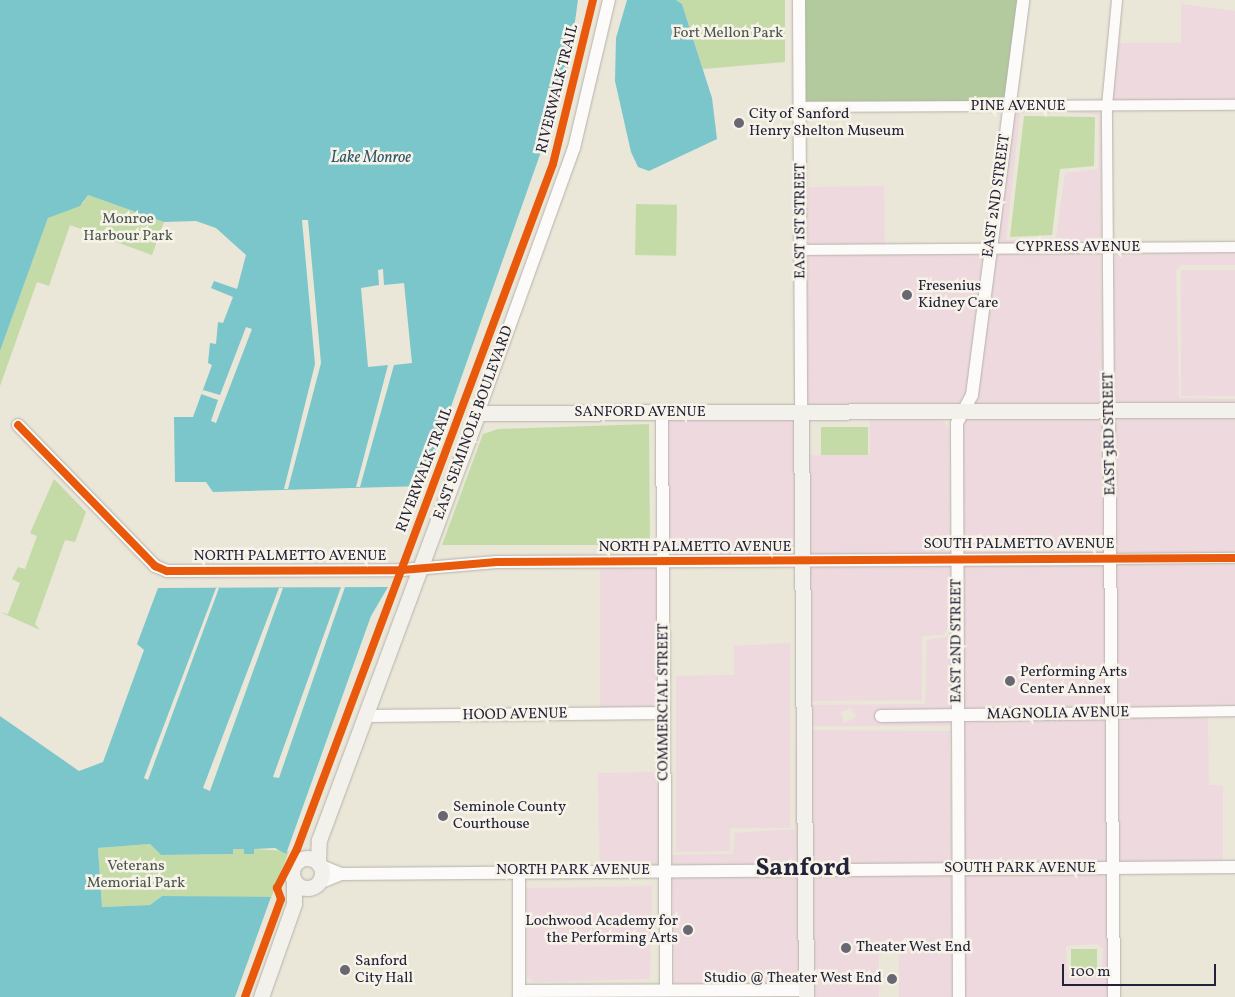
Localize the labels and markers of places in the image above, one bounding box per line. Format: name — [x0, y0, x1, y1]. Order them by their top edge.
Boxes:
place label: City of Sanford Henry Shelton Museum — [749, 105, 905, 140]
marker: City of Sanford Henry Shelton Museum — [733, 117, 745, 129]
place label: Fresenius Kidney Care — [918, 277, 999, 312]
marker: Fresenius Kidney Care — [900, 288, 914, 302]
place label: Performing Arts Center Annex — [1020, 663, 1127, 698]
marker: Performing Arts Center Annex — [1004, 675, 1016, 687]
place label: Seminole County Courthouse — [453, 798, 566, 833]
marker: Seminole County Courthouse — [437, 810, 449, 822]
place label: Lochwood Academy for the Performing Arts — [525, 912, 678, 947]
marker: Lochwood Academy for the Performing Arts — [682, 924, 694, 936]
place label: Theater West End — [856, 939, 971, 957]
marker: Theater West End — [840, 942, 852, 954]
place label: Sanford City Hall — [355, 952, 413, 987]
marker: Sanford City Hall — [339, 964, 351, 976]
place label: Studio @ Theater West End — [703, 970, 882, 988]
marker: Studio @ Theater West End — [886, 973, 898, 985]

